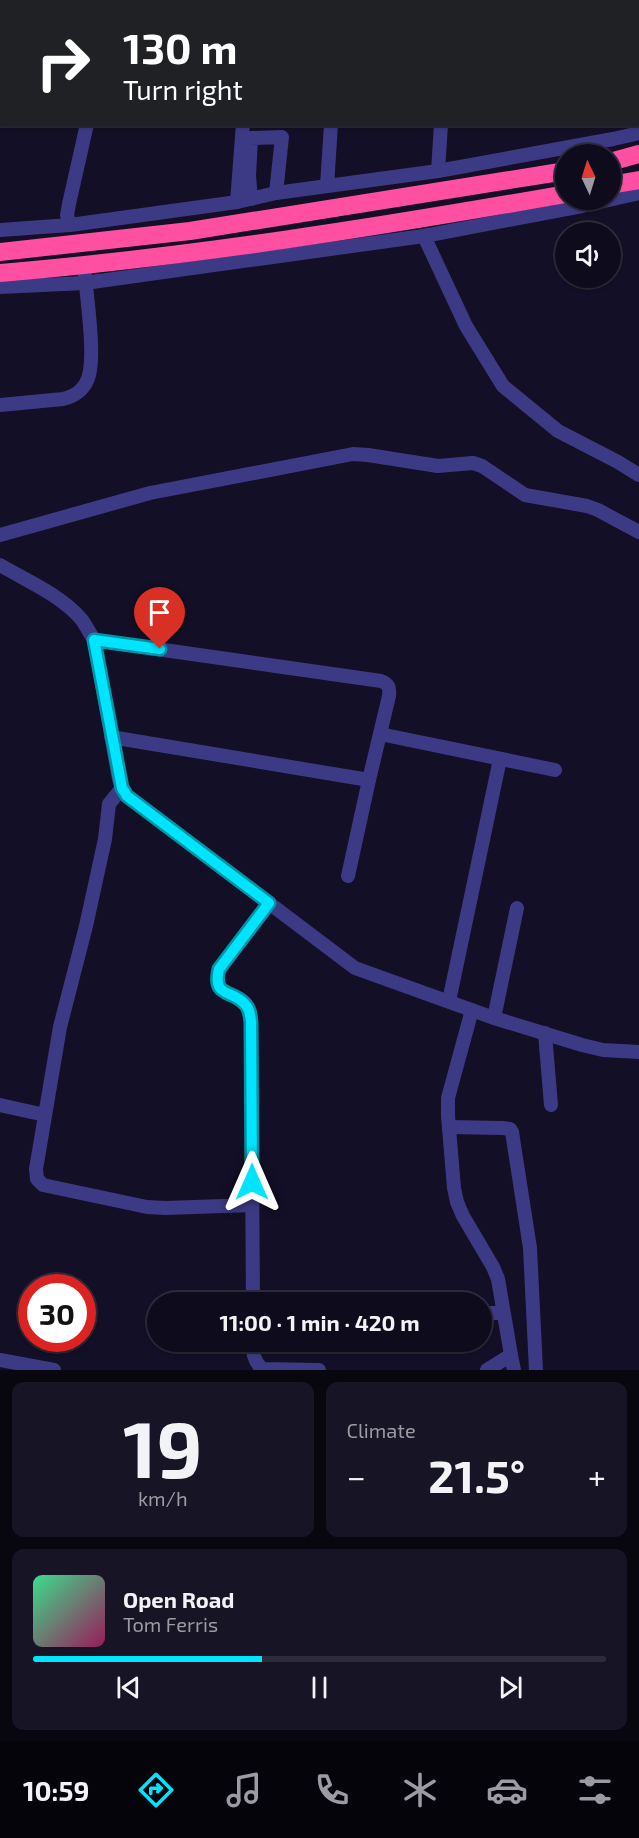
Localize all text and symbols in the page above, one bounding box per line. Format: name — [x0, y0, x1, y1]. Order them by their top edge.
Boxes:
text: 130 m — [123, 22, 238, 72]
icon: right — [24, 24, 102, 102]
text: Turn right — [123, 73, 243, 105]
north arrow — [555, 144, 621, 210]
map controls — [555, 144, 621, 288]
button: sound — [555, 222, 621, 288]
pin — [134, 587, 185, 649]
icon: arrive — [143, 596, 176, 629]
position arrow — [220, 1150, 284, 1214]
speed limit sign: 30 — [18, 1274, 96, 1352]
text: 11:00 · 1 min · 420 m — [219, 1309, 420, 1335]
text: 19 — [123, 1400, 203, 1494]
text: Climate — [347, 1418, 416, 1442]
text: 21.5° — [428, 1448, 525, 1502]
text: − — [347, 1456, 366, 1496]
text: + — [588, 1456, 606, 1496]
text: km/h — [138, 1486, 188, 1510]
text: Open Road — [123, 1586, 235, 1612]
text: Tom Ferris — [123, 1612, 218, 1636]
icon: previous — [112, 1671, 145, 1704]
icon: pause — [303, 1671, 336, 1704]
icon: next — [494, 1671, 527, 1704]
icon: directions — [135, 1769, 177, 1811]
icon: music — [223, 1769, 265, 1811]
icon: phone — [311, 1769, 353, 1811]
icon: climate — [399, 1769, 441, 1811]
icon: car — [486, 1769, 528, 1811]
icon: filters — [574, 1769, 616, 1811]
text: 10:59 — [23, 1774, 89, 1806]

